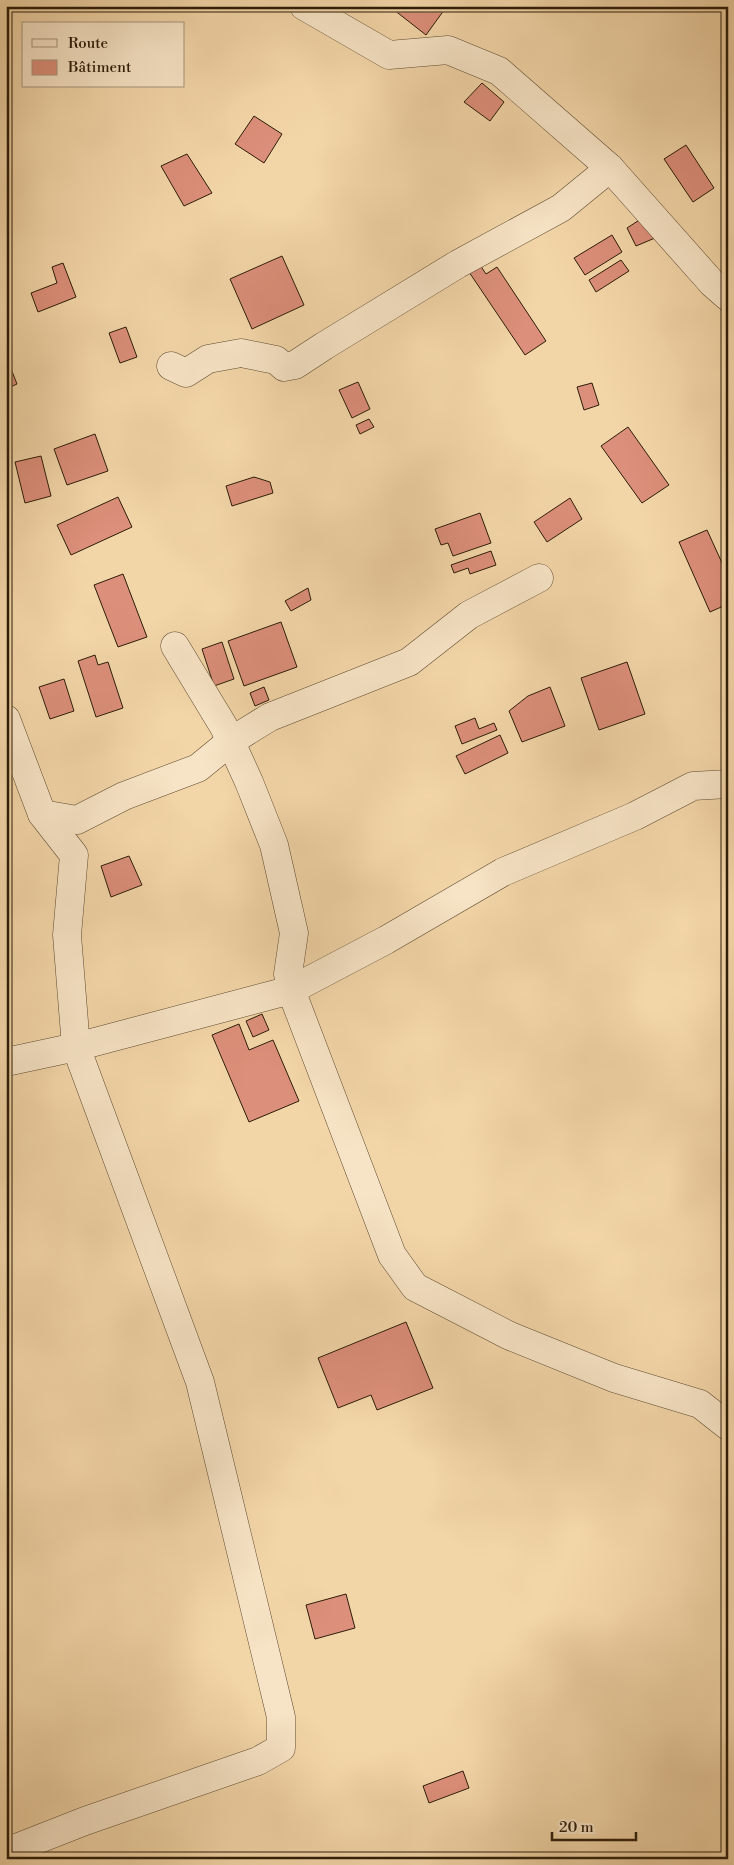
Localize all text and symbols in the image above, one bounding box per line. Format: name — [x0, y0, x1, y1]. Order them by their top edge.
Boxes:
legend — [22, 22, 185, 88]
text: Route — [68, 34, 108, 53]
text: Bâtiment — [67, 58, 132, 77]
scale bar — [552, 1810, 635, 1842]
text: 20 m — [559, 1818, 594, 1837]

